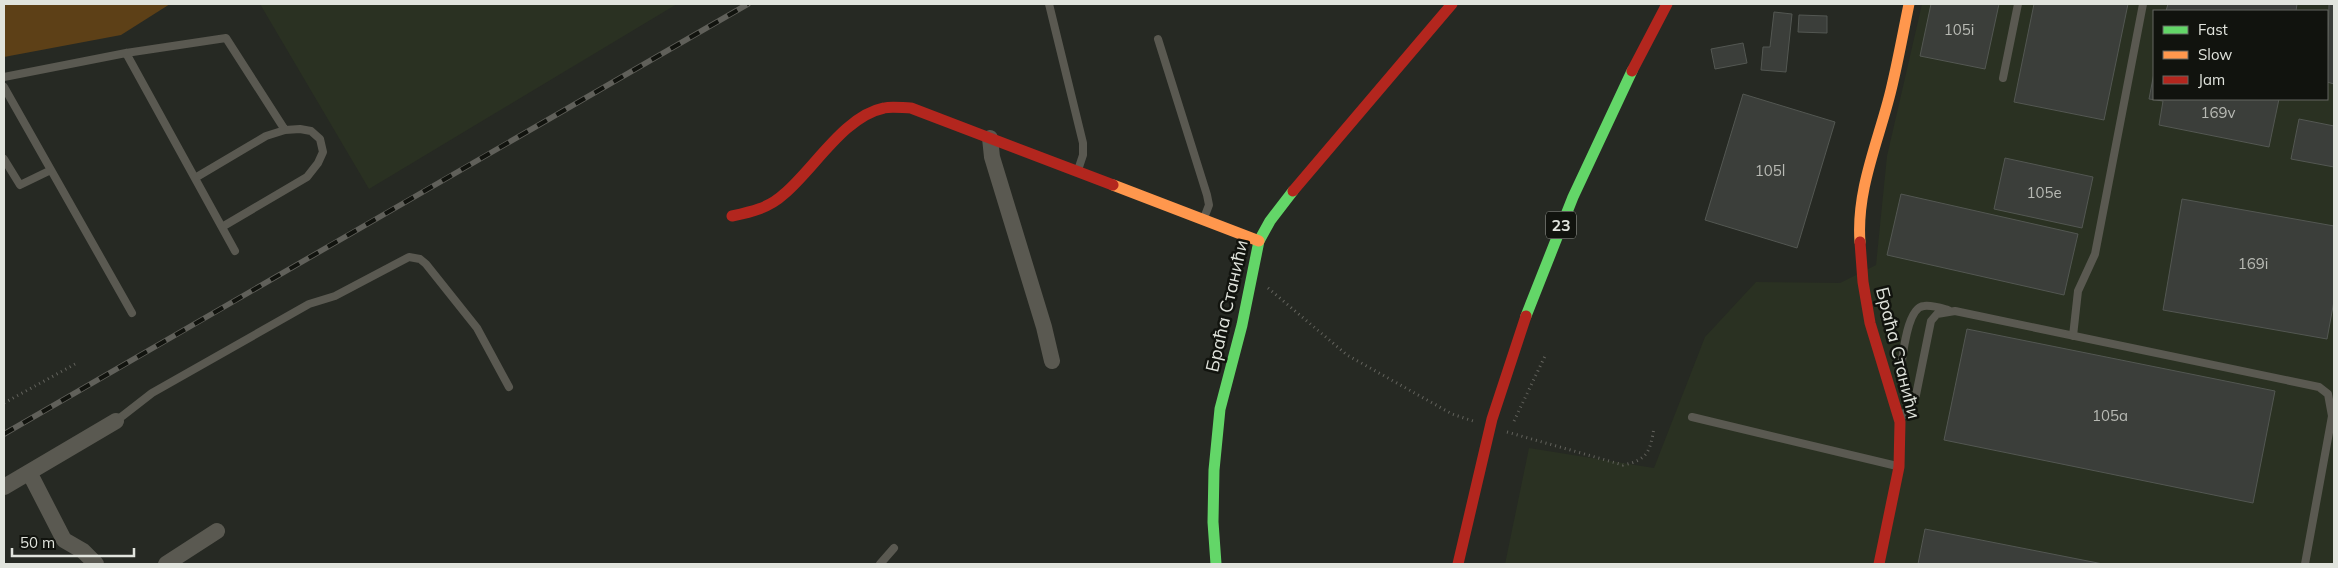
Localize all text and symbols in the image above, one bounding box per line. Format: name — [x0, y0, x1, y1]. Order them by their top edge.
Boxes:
legend — [2153, 10, 2328, 100]
house number: 105i — [1944, 20, 1974, 39]
text: Fast — [2198, 20, 2228, 39]
text: Slow — [2198, 45, 2232, 64]
text: Jam — [2198, 70, 2225, 89]
house number: 169v — [2201, 103, 2236, 122]
house number: 105l — [1755, 161, 1785, 180]
house number: 105e — [2026, 183, 2062, 202]
road number: 23 — [1546, 212, 1576, 238]
street label: Браћа Станићи — [1200, 238, 1253, 374]
house number: 169i — [2238, 254, 2268, 273]
street label: Браћа Станићи — [1871, 285, 1926, 421]
house number: 105a — [2092, 406, 2128, 425]
scale bar — [12, 526, 135, 558]
text: 50 m — [20, 533, 55, 552]

